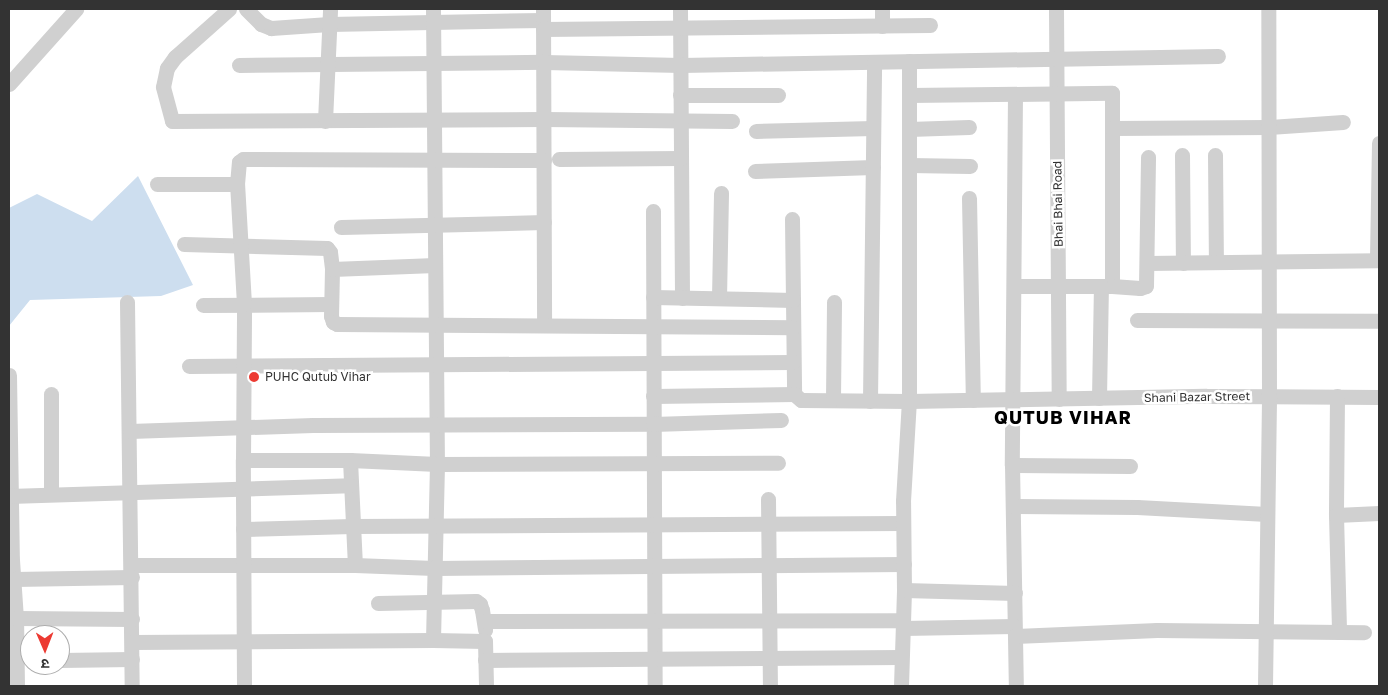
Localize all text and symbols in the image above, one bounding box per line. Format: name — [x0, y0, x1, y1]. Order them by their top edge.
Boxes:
street label: Bhai Bhai Road — [1050, 161, 1066, 247]
marker: PUHC Qutub Vihar — [247, 370, 261, 384]
place label: PUHC Qutub Vihar — [265, 370, 371, 384]
street label: Shani Bazar Street — [1144, 389, 1250, 405]
district label: QUTUB VIHAR — [993, 406, 1133, 428]
north arrow — [20, 625, 70, 675]
text: उ — [41, 656, 50, 673]

